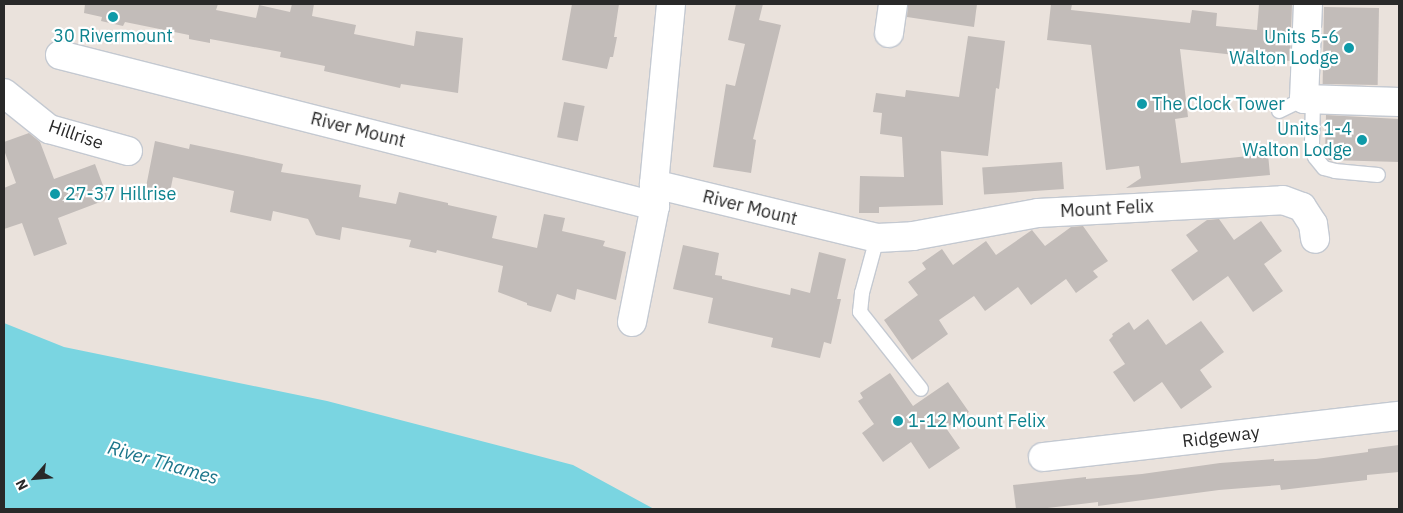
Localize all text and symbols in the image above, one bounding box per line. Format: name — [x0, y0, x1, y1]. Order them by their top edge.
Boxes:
marker: 30 Rivermount — [107, 11, 119, 23]
place label: 30 Rivermount — [53, 25, 173, 47]
place label: Units 5-6 Walton Lodge — [1229, 27, 1339, 70]
marker: Units 5-6 Walton Lodge — [1343, 42, 1355, 54]
place label: The Clock Tower — [1152, 93, 1285, 115]
marker: The Clock Tower — [1136, 98, 1148, 110]
street label: River Mount — [308, 108, 408, 152]
street label: Hillrise — [46, 116, 106, 154]
place label: Units 1-4 Walton Lodge — [1242, 119, 1352, 162]
marker: Units 1-4 Walton Lodge — [1356, 134, 1368, 146]
place label: 27-37 Hillrise — [65, 183, 176, 205]
street label: River Mount — [700, 186, 800, 230]
marker: 27-37 Hillrise — [49, 188, 61, 200]
street label: Mount Felix — [1060, 196, 1154, 222]
place label: 1-12 Mount Felix — [908, 410, 1046, 432]
marker: 1-12 Mount Felix — [892, 415, 904, 427]
street label: Ridgeway — [1181, 422, 1261, 452]
water label: River Thames — [105, 436, 221, 490]
north arrow — [10, 453, 60, 503]
text: N — [11, 476, 32, 493]

